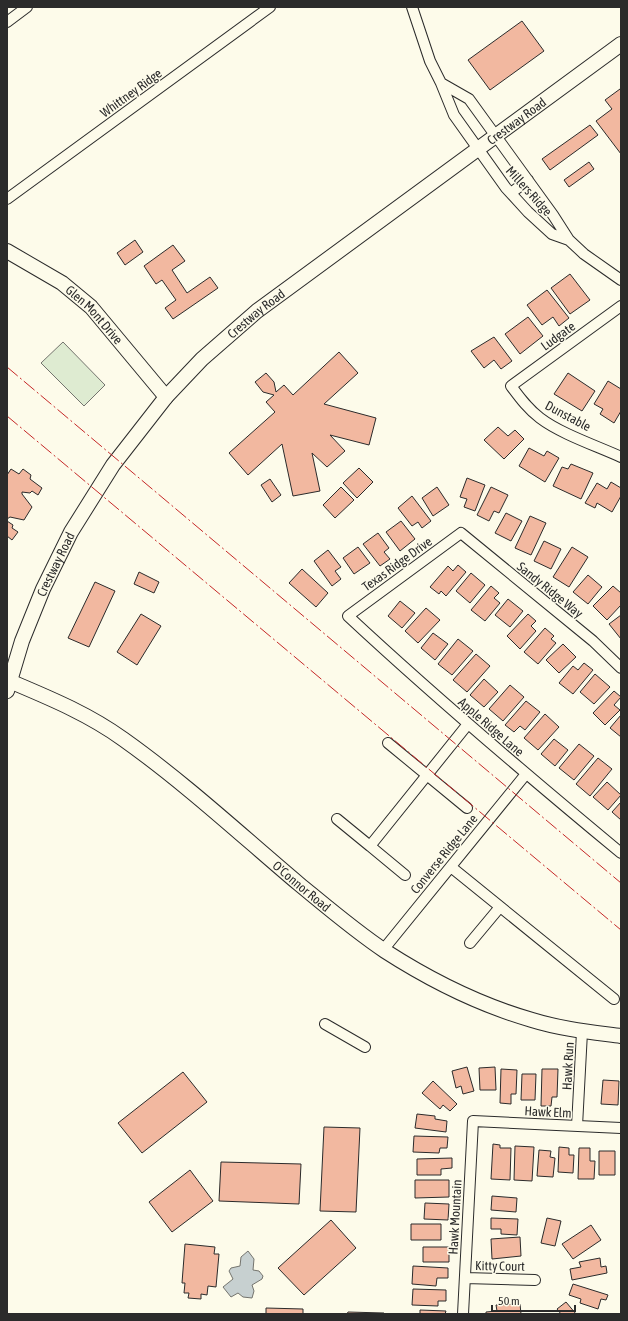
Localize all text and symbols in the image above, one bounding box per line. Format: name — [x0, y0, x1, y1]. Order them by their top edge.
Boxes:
street label: Whittney Ridge — [97, 66, 165, 120]
street label: Crestway Road — [484, 94, 549, 147]
street label: Millers Ridge — [503, 163, 555, 219]
street label: Glen Mont Drive — [63, 282, 126, 347]
street label: Crestway Road — [224, 286, 288, 341]
street label: Ludgate — [538, 319, 578, 353]
street label: Dunstable — [543, 398, 594, 434]
street label: Crestway Road — [33, 530, 77, 598]
street label: Texas Ridge Drive — [359, 534, 435, 594]
street label: Sandy Ridge Way — [514, 559, 586, 621]
street label: Apple Ridge Lane — [455, 695, 527, 760]
street label: Converse Ridge Lane — [408, 811, 481, 897]
street label: O'Connor Road — [270, 858, 334, 915]
street label: Hawk Run — [559, 1042, 577, 1090]
street label: Hawk Elm — [524, 1103, 572, 1121]
street label: Hawk Mountain — [446, 1179, 464, 1255]
street label: Kitty Court — [475, 1258, 525, 1274]
scale bar — [492, 1287, 575, 1313]
text: 50 m — [498, 1294, 520, 1308]

